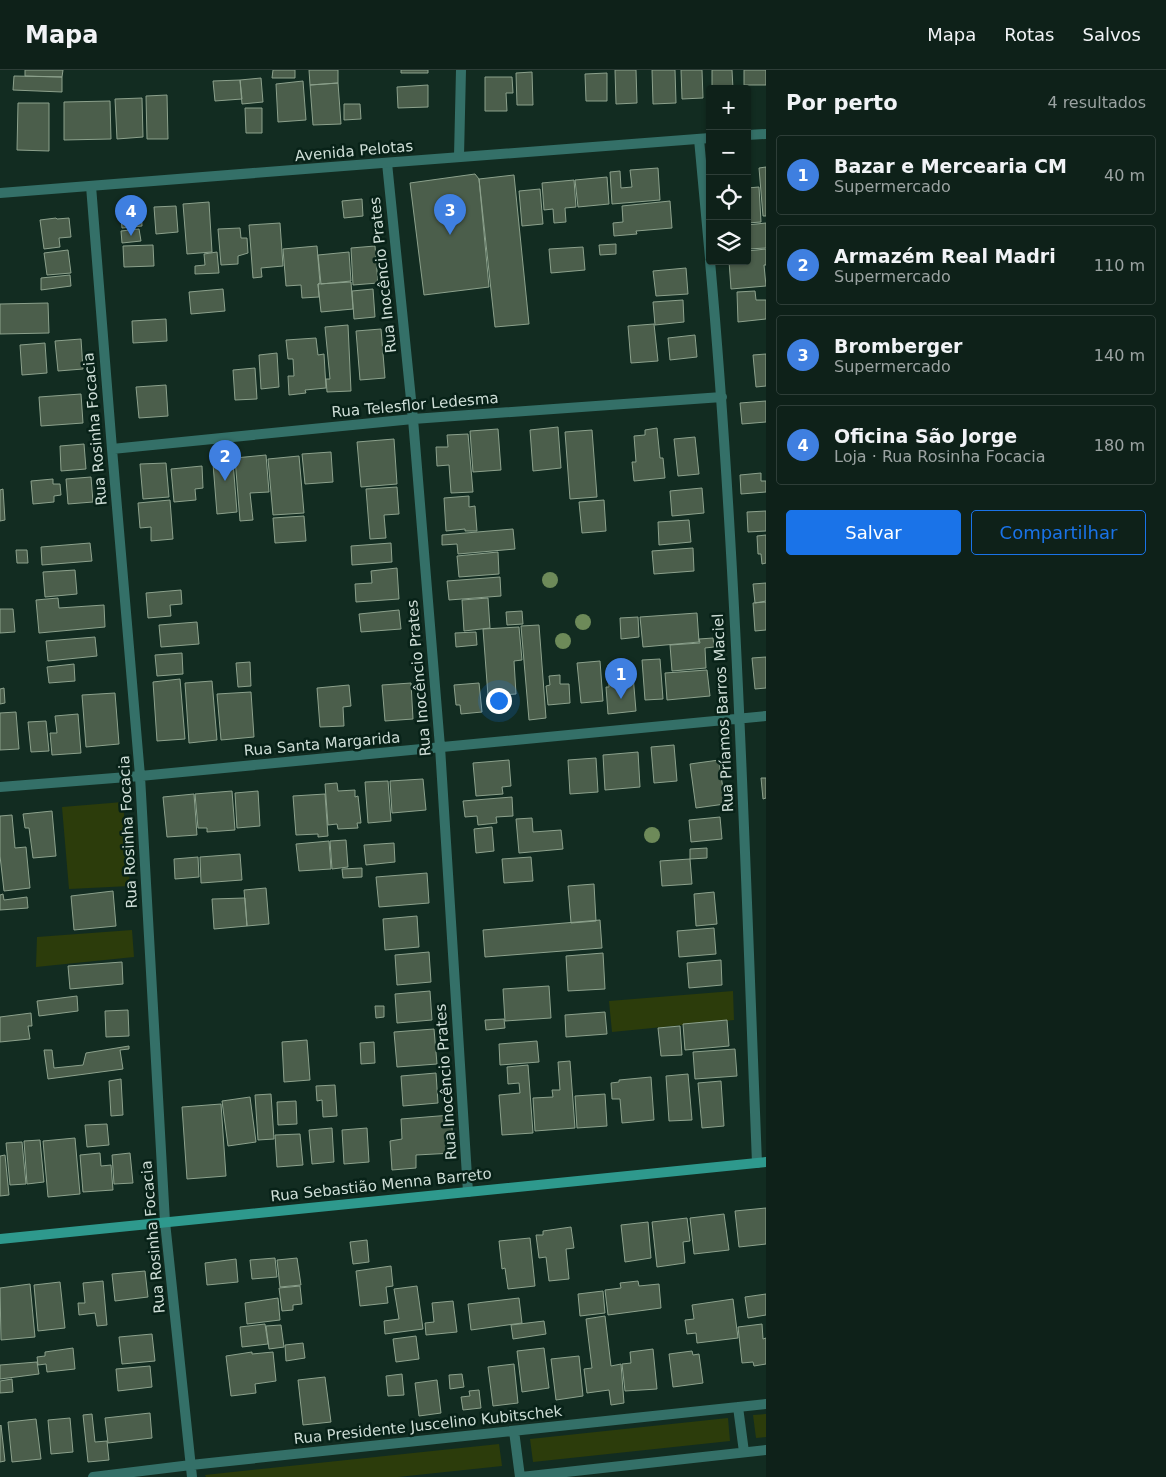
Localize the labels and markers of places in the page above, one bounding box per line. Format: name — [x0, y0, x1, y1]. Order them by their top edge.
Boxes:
pin: 3 — [434, 194, 466, 235]
pin: 4 — [115, 195, 147, 236]
pin: 2 — [209, 440, 241, 481]
pin: 1 — [605, 658, 637, 699]

